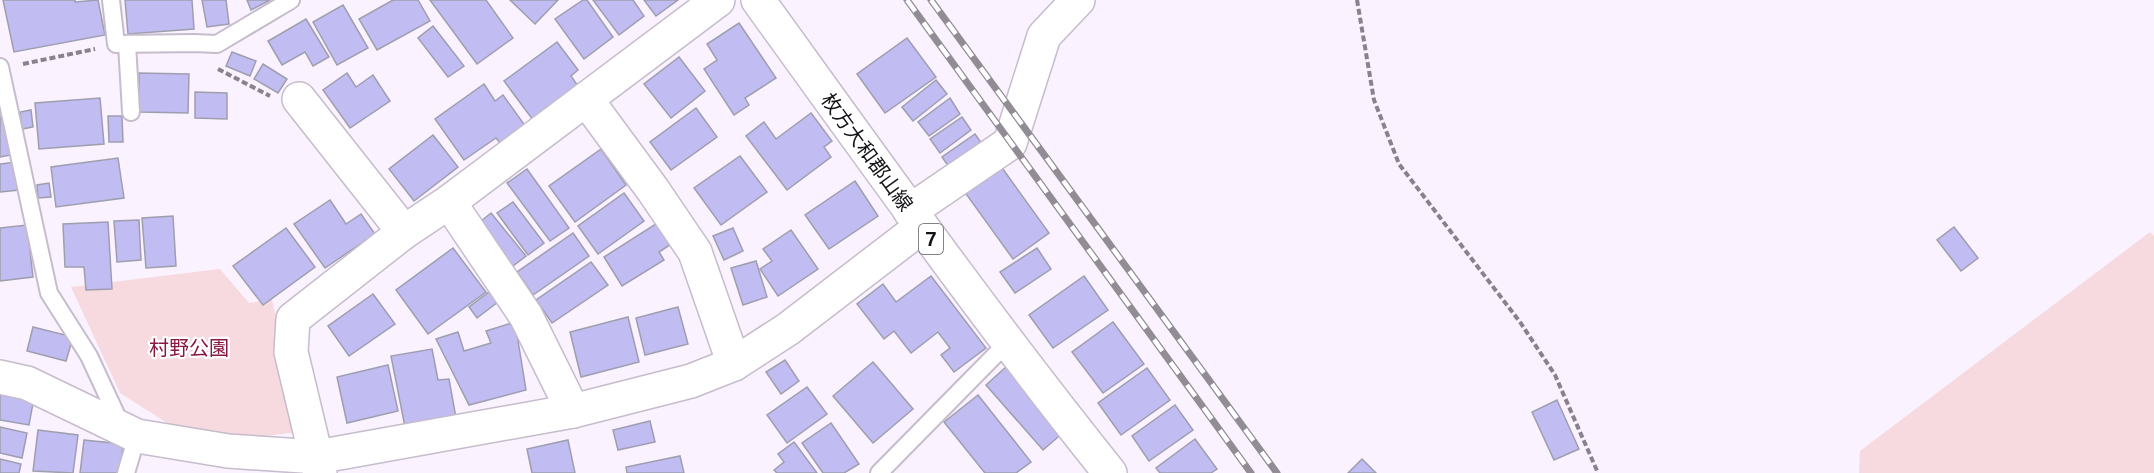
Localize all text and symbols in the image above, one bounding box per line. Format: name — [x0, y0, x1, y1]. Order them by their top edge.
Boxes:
street label: 枚方大和郡山線 — [816, 88, 918, 216]
road number: 7 — [919, 224, 943, 254]
park label: 村野公園 — [149, 336, 229, 360]

